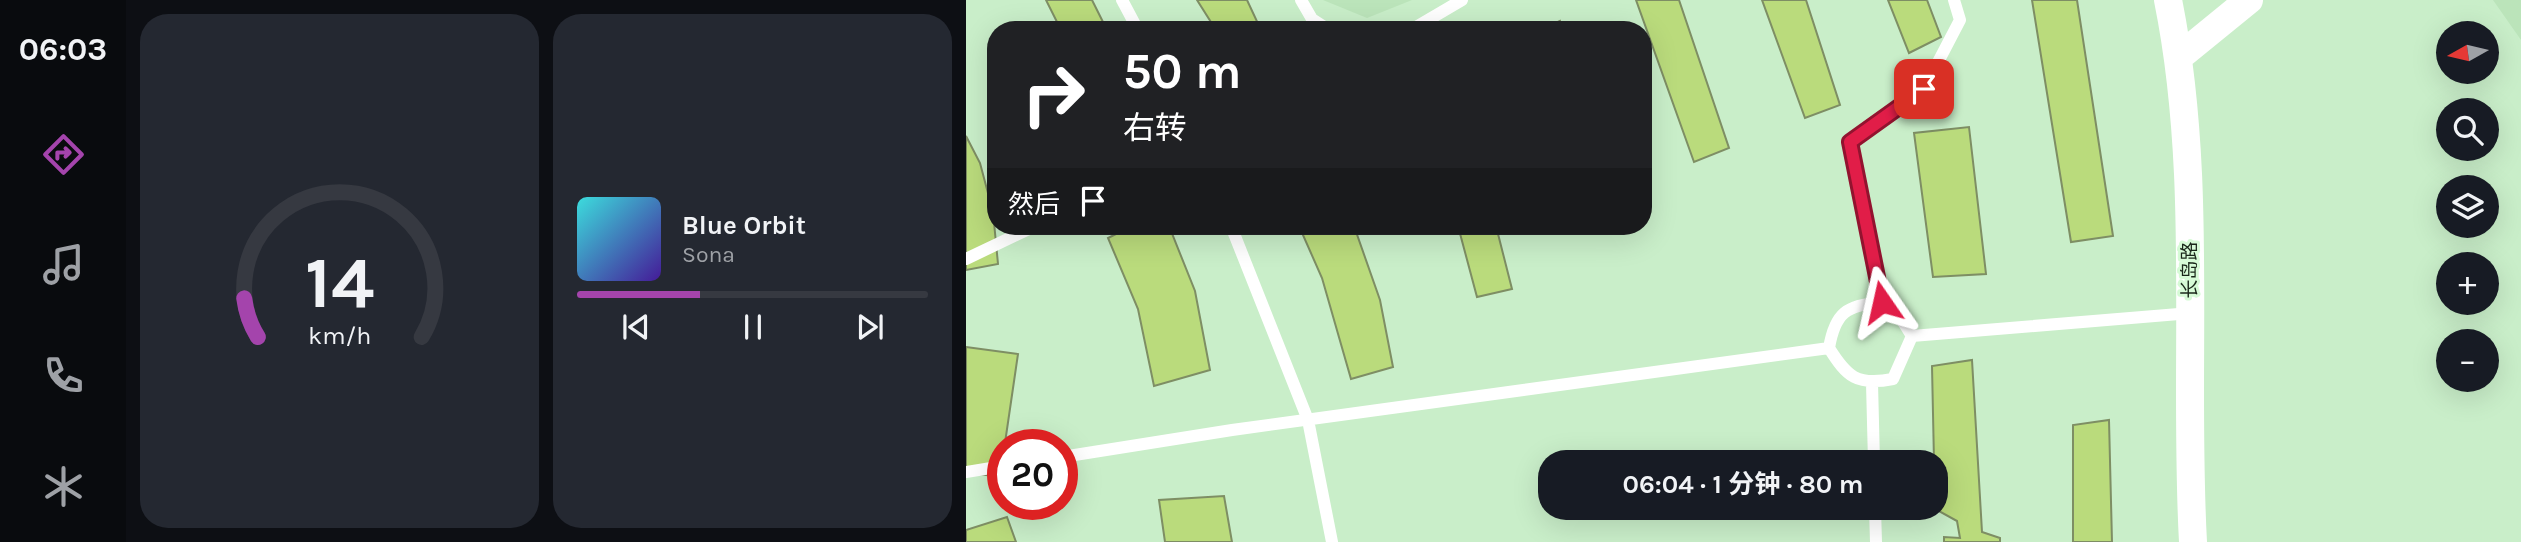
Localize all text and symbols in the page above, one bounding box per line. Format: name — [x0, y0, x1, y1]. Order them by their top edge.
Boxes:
north arrow — [2436, 21, 2499, 84]
map controls — [2436, 21, 2499, 392]
text: 06:03 — [19, 31, 107, 68]
text: 50 m — [1123, 43, 1241, 100]
icon: right — [1008, 49, 1099, 140]
pin — [1894, 59, 1954, 119]
icon: arrive — [1905, 70, 1943, 108]
button: search — [2436, 98, 2499, 161]
text: 右转 — [1123, 110, 1187, 147]
icon: directions — [39, 130, 88, 179]
button: layers — [2436, 175, 2499, 238]
icon: arrive — [1074, 182, 1112, 220]
text: 然后 — [1008, 189, 1060, 220]
text: Blue Orbit — [682, 210, 806, 241]
icon: music — [39, 240, 88, 289]
text: 14 — [305, 240, 374, 325]
text: Sona — [682, 241, 735, 268]
street label: 长岛路 — [2179, 241, 2201, 299]
button: + — [2436, 252, 2499, 315]
position arrow — [1845, 265, 1919, 339]
icon: previous — [617, 308, 655, 346]
icon: pause — [734, 308, 772, 346]
icon: next — [851, 308, 889, 346]
text: km/h — [308, 321, 371, 350]
button: − — [2436, 329, 2499, 392]
icon: phone — [39, 351, 88, 400]
speed limit sign: 20 — [987, 429, 1078, 520]
icon: climate — [39, 462, 88, 511]
text: 06:04 · 1 分钟 · 80 m — [1623, 469, 1864, 500]

